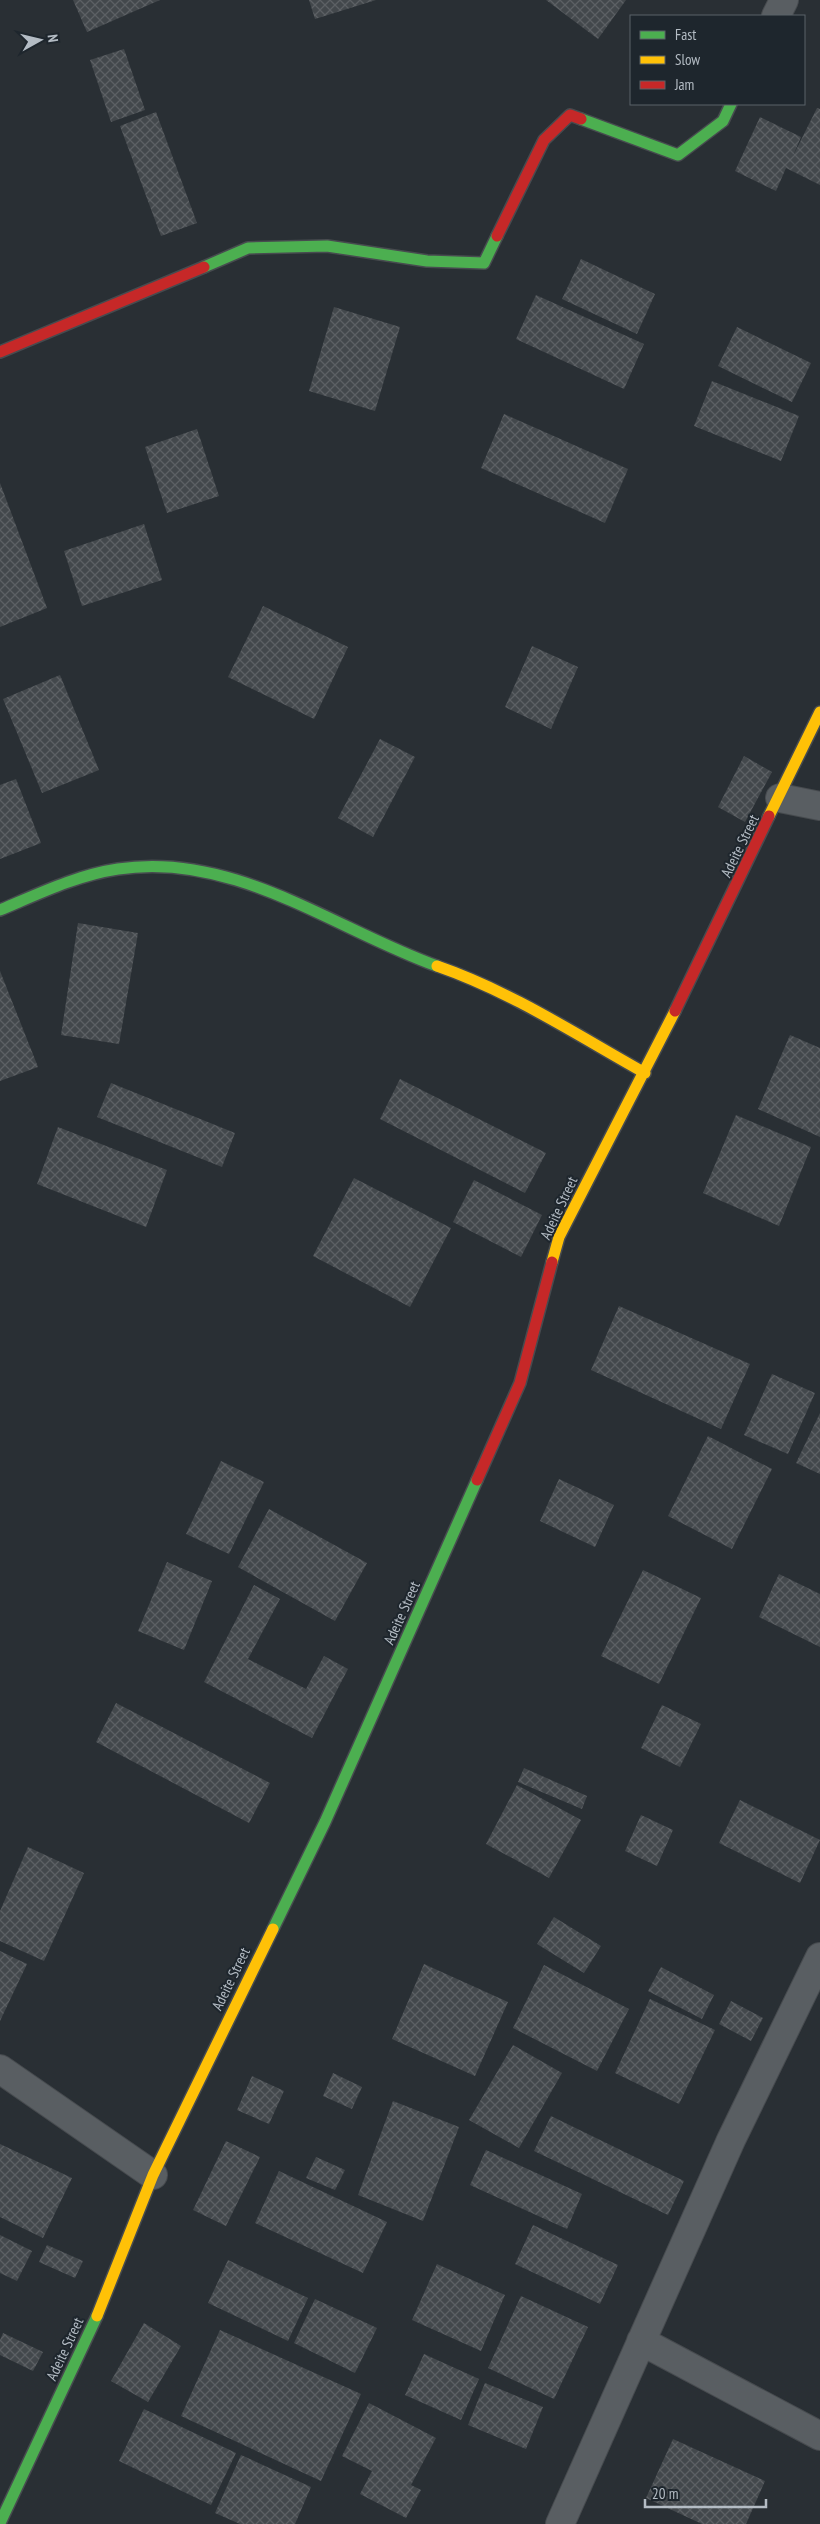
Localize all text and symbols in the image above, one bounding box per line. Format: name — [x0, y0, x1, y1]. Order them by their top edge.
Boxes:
north arrow — [15, 15, 65, 65]
legend — [630, 15, 805, 105]
text: Fast — [675, 25, 696, 44]
text: N — [43, 33, 62, 43]
text: Slow — [675, 50, 700, 69]
text: Jam — [674, 75, 694, 94]
street label: Adeite Street — [716, 811, 763, 880]
street label: Adeite Street — [536, 1173, 581, 1242]
street label: Adeite Street — [379, 1578, 424, 1647]
street label: Adeite Street — [207, 1944, 254, 2013]
street label: Adeite Street — [42, 2314, 87, 2383]
scale bar — [645, 2476, 766, 2508]
text: 20 m — [652, 2484, 678, 2503]

